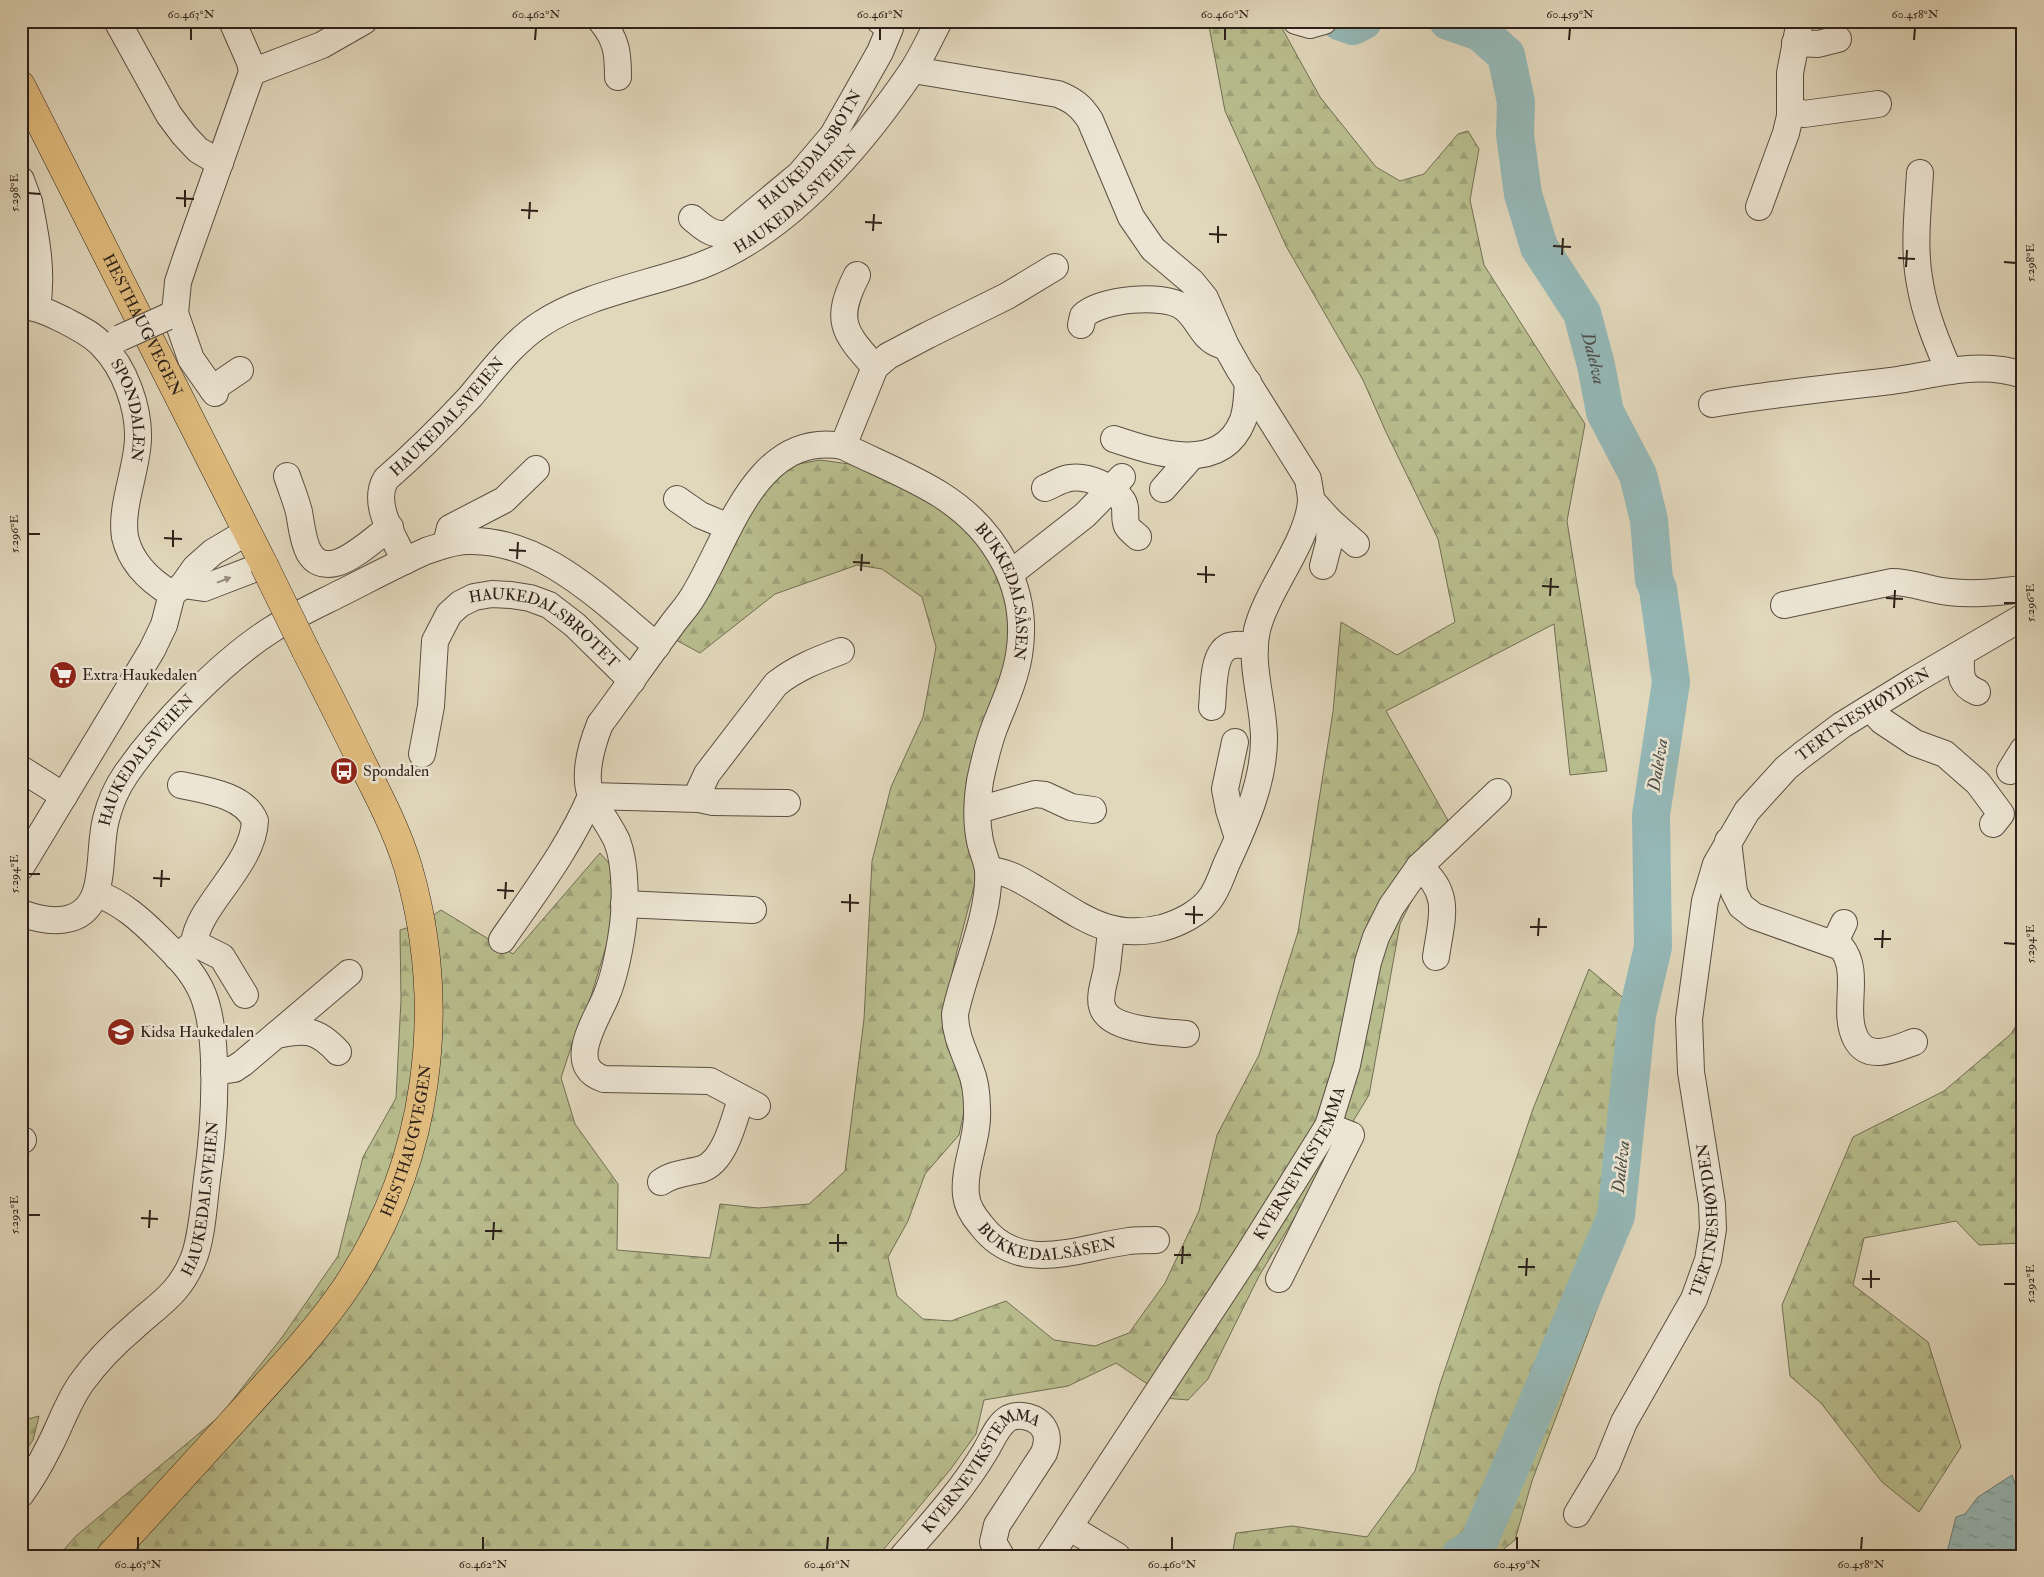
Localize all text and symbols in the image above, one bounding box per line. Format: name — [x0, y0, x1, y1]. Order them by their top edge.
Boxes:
text: 60.463°N — [168, 7, 215, 22]
text: 60.462°N — [512, 7, 560, 22]
text: 60.461°N — [857, 7, 903, 22]
text: 60.460°N — [1201, 7, 1249, 22]
text: 60.459°N — [1546, 7, 1594, 22]
text: 60.458°N — [1891, 7, 1939, 22]
street label: HAUKEDALSBOTN — [754, 86, 867, 214]
street label: HAUKEDALSVEIEN — [730, 140, 862, 258]
text: 5.298°E — [7, 174, 22, 212]
text: 5.298°E — [2023, 244, 2038, 282]
street label: HESTHAUGVEGEN — [98, 250, 187, 400]
water label: Dalelva — [1576, 328, 1611, 386]
street label: HAUKEDALSVEIEN — [386, 353, 509, 481]
street label: SPONDALEN — [106, 355, 148, 464]
text: 5.296°E — [7, 514, 22, 553]
street label: BUKKEDALSÅSEN — [970, 519, 1031, 662]
one-way arrow — [217, 576, 231, 584]
text: 5.296°E — [2023, 583, 2038, 622]
street label: HAUKEDALSBROTET — [467, 584, 623, 673]
supermarket icon: Extra Haukedalen — [48, 660, 78, 690]
street label: TERTNESHØYDEN — [1792, 663, 1934, 766]
place label: Extra Haukedalen — [82, 665, 197, 685]
street label: HAUKEDALSVEIEN — [95, 689, 199, 828]
water label: Dalelva — [1642, 737, 1674, 794]
bus stop icon: Spondalen — [329, 756, 359, 786]
place label: Spondalen — [363, 761, 429, 782]
text: 5.294°E — [7, 854, 22, 893]
text: 5.294°E — [2023, 924, 2038, 963]
school or university icon: Kidsa Haukedalen — [106, 1017, 136, 1047]
place label: Kidsa Haukedalen — [140, 1022, 254, 1042]
street label: HESTHAUGVEGEN — [376, 1063, 436, 1220]
street label: KVERNEVIKSTEMMA — [1249, 1084, 1350, 1244]
street label: HAUKEDALSVEIEN — [177, 1120, 223, 1280]
water label: Dalelva — [1607, 1139, 1635, 1196]
street label: TERTNESHØYDEN — [1685, 1141, 1723, 1300]
text: 5.292°E — [7, 1195, 22, 1234]
street label: BUKKEDALSÅSEN — [973, 1219, 1119, 1265]
text: 5.292°E — [2023, 1264, 2038, 1303]
street label: KVERNEVIKSTEMMA — [918, 1405, 1044, 1537]
text: 60.463°N — [115, 1557, 162, 1572]
text: 60.462°N — [459, 1557, 507, 1572]
text: 60.461°N — [804, 1557, 850, 1572]
text: 60.460°N — [1148, 1557, 1196, 1572]
text: 60.459°N — [1493, 1557, 1541, 1572]
text: 60.458°N — [1837, 1557, 1885, 1572]

